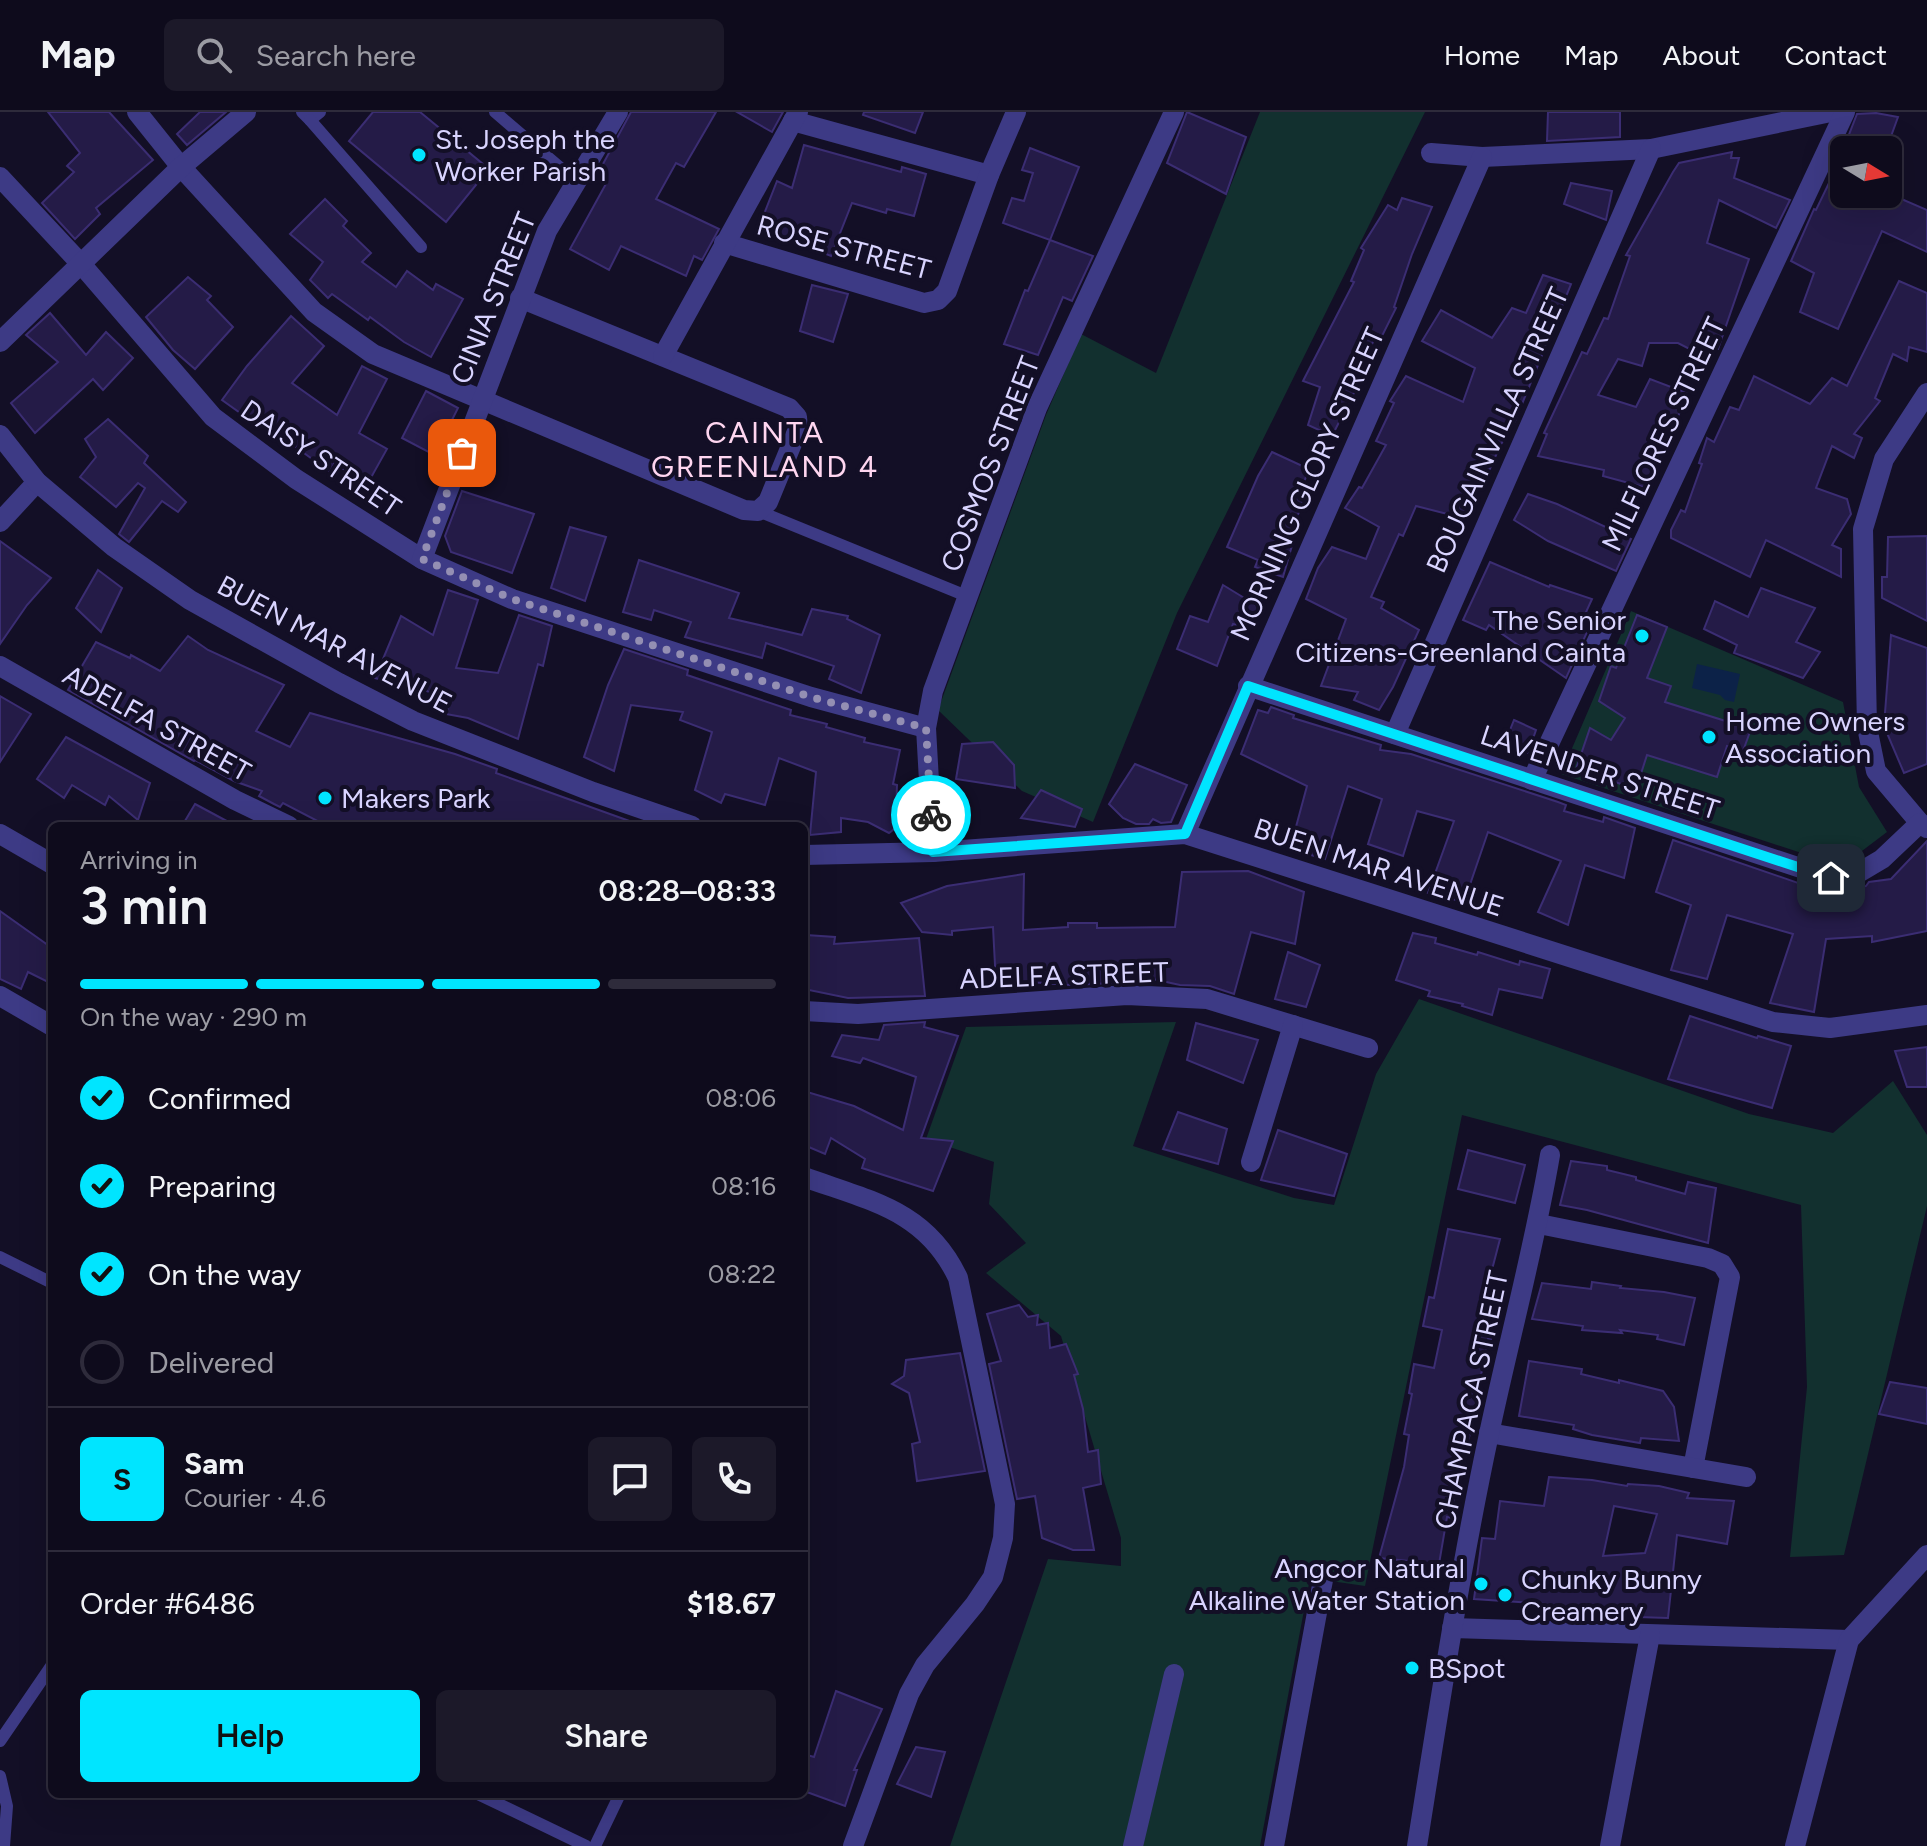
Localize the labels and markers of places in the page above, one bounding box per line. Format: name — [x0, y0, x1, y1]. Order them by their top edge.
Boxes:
place label: St. Joseph the Worker Parish — [435, 122, 615, 188]
marker: St. Joseph the Worker Parish — [410, 146, 428, 164]
pin — [428, 419, 496, 487]
place label: The Senior Citizens-Greenland Cainta — [1295, 603, 1627, 669]
marker: The Senior Citizens-Greenland Cainta — [1633, 627, 1651, 645]
place label: Home Owners Association — [1725, 704, 1905, 770]
marker: Home Owners Association — [1700, 728, 1718, 746]
place label: Makers Park — [341, 781, 491, 815]
marker: Makers Park — [316, 789, 334, 807]
pin — [1797, 844, 1865, 912]
place label: Angcor Natural Alkaline Water Station — [1189, 1551, 1465, 1617]
place label: Chunky Bunny Creamery — [1521, 1562, 1702, 1628]
marker: Angcor Natural Alkaline Water Station — [1472, 1575, 1490, 1593]
marker: Chunky Bunny Creamery — [1496, 1586, 1514, 1604]
place label: BSpot — [1428, 1651, 1506, 1685]
marker: BSpot — [1403, 1659, 1421, 1677]

